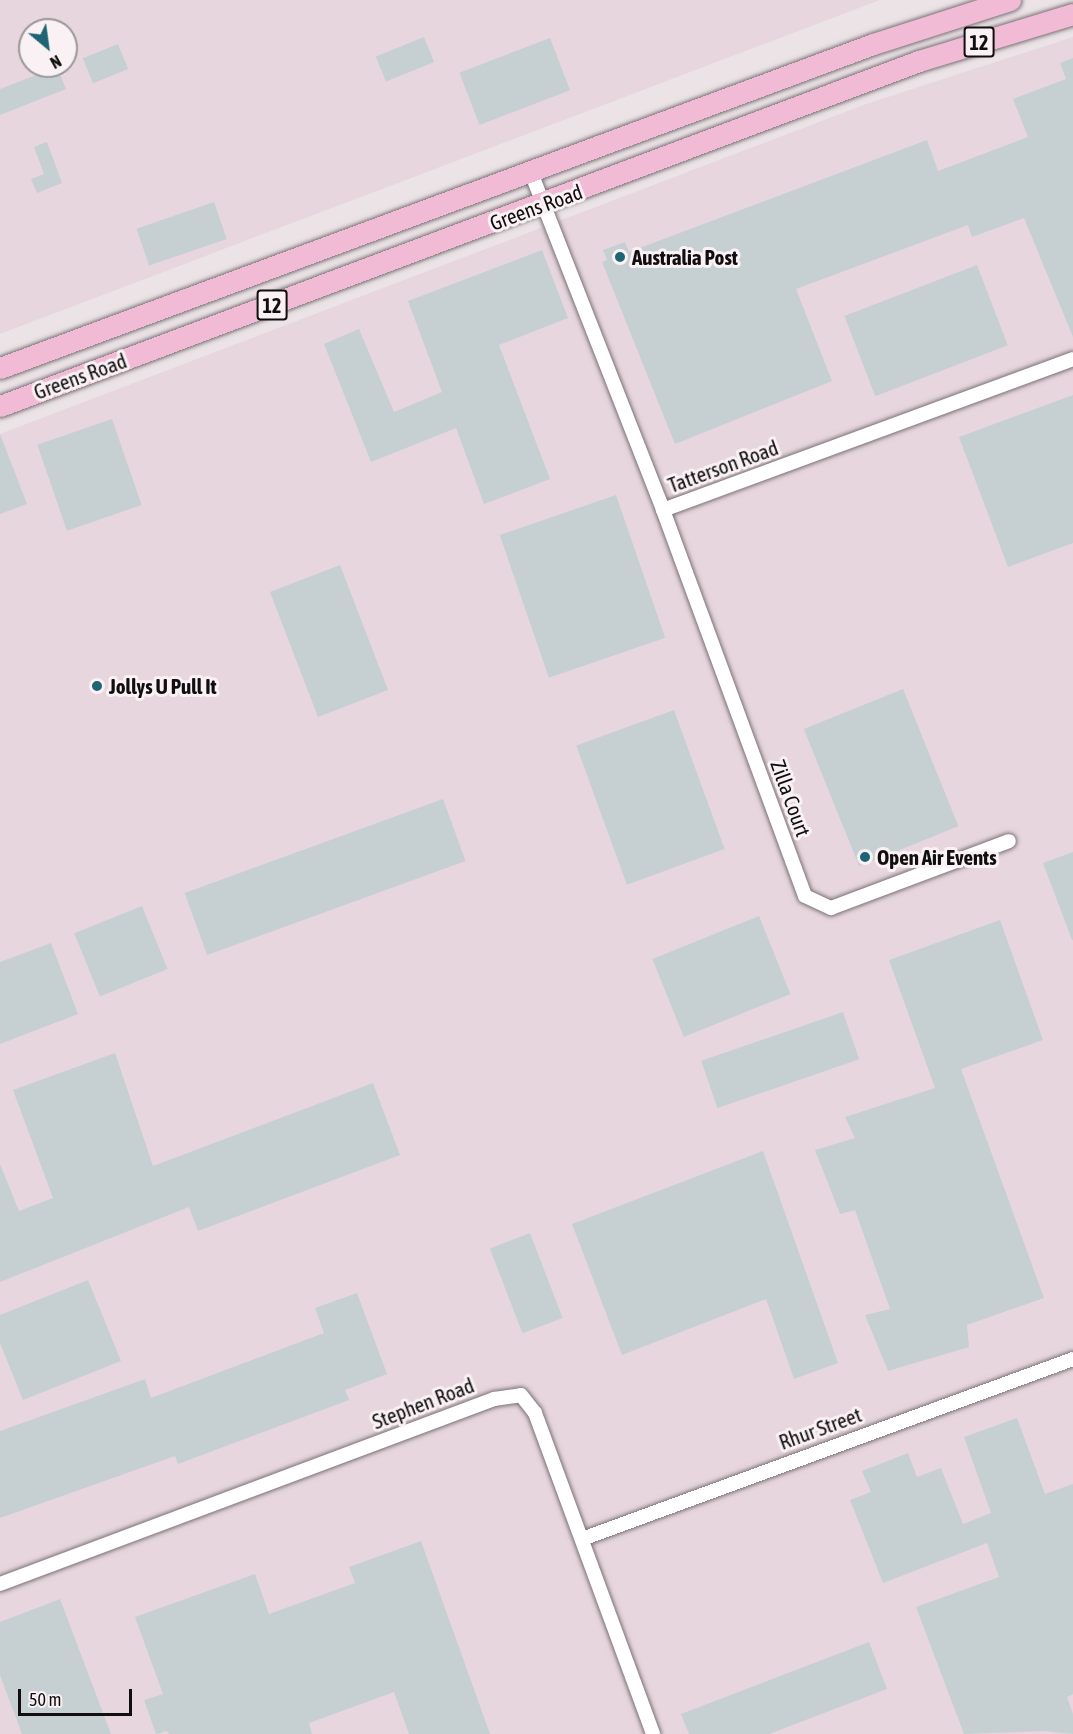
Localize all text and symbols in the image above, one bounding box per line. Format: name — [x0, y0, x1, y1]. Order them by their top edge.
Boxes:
north arrow — [18, 18, 78, 78]
road number: 12 — [962, 25, 996, 59]
text: N — [47, 52, 64, 72]
street label: Greens Road — [486, 179, 586, 235]
place label: Australia Post — [632, 244, 738, 270]
marker: Australia Post — [613, 250, 627, 264]
road number: 12 — [256, 288, 288, 322]
street label: Greens Road — [30, 348, 130, 404]
street label: Tatterson Road — [664, 434, 782, 498]
place label: Jollys U Pull It — [109, 673, 217, 699]
marker: Jollys U Pull It — [90, 679, 104, 693]
street label: Zilla Court — [766, 756, 816, 840]
place label: Open Air Events — [877, 844, 997, 870]
marker: Open Air Events — [858, 850, 872, 864]
street label: Stephen Road — [369, 1372, 477, 1434]
street label: Rhur Street — [775, 1401, 865, 1455]
scale bar — [21, 1677, 135, 1715]
text: 50 m — [29, 1689, 61, 1710]

